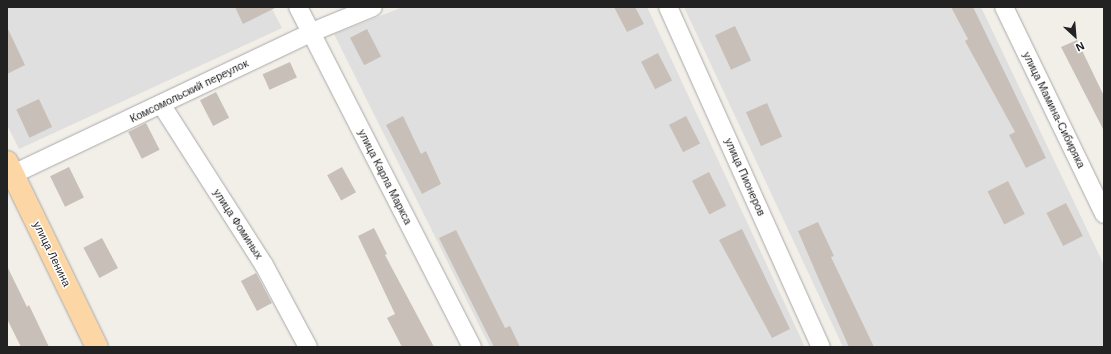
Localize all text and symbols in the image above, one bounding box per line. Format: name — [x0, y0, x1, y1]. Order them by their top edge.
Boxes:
north arrow — [1055, 16, 1095, 56]
text: N — [1074, 40, 1086, 54]
street label: улица Мамина-Сибиряка — [1020, 50, 1088, 170]
street label: Комсомольский переулок — [128, 57, 250, 125]
street label: улица Карла Маркса — [355, 127, 415, 227]
street label: улица Пионеров — [722, 136, 768, 218]
street label: улица Фоминых — [210, 186, 266, 262]
street label: улица Ленина — [30, 219, 74, 289]

